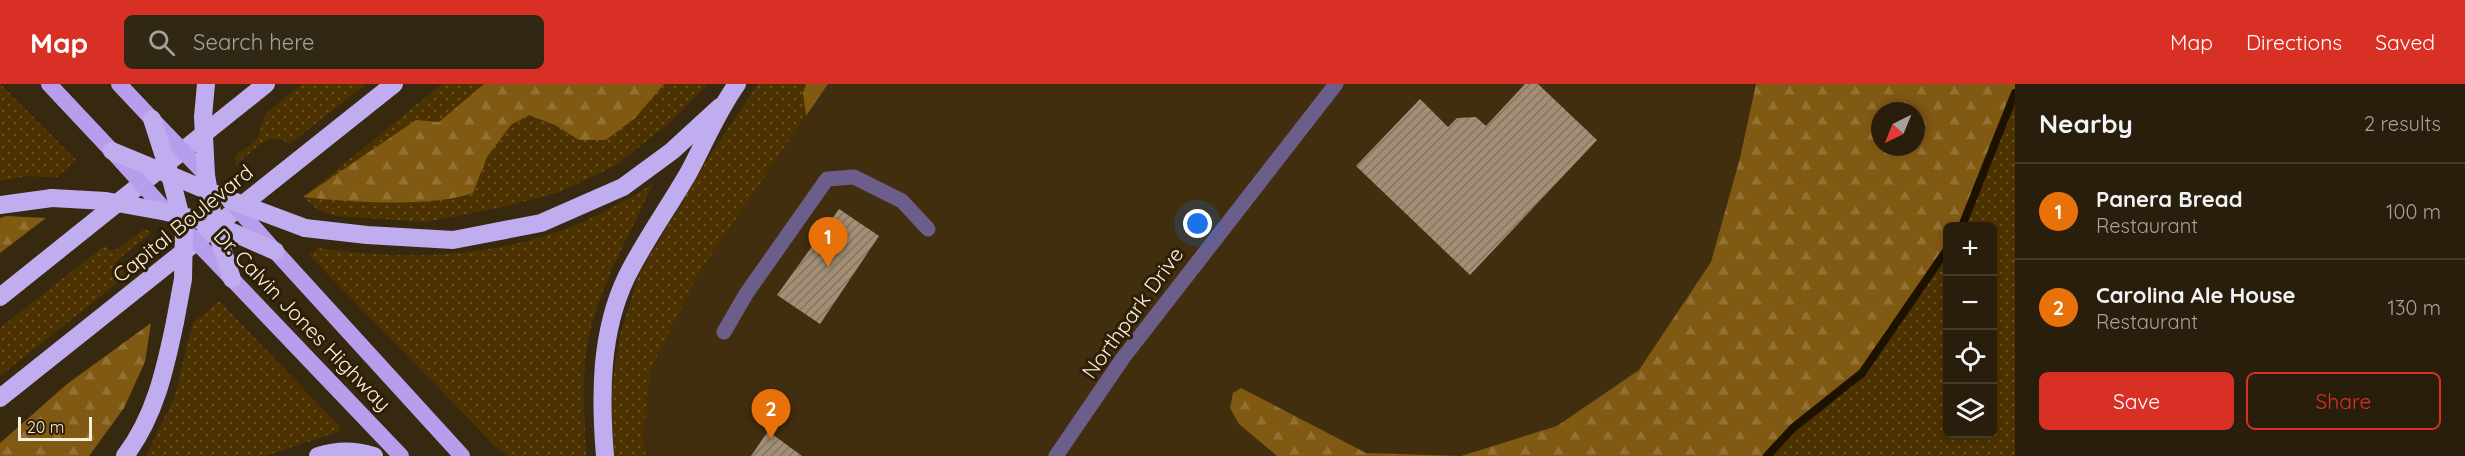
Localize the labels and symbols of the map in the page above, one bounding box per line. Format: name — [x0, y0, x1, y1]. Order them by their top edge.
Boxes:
north arrow — [1871, 102, 1925, 156]
street label: Capital Boulevard — [107, 159, 258, 288]
your location — [1183, 209, 1212, 238]
pin: 1 — [808, 218, 848, 267]
street label: Dr. Calvin Jones Highway — [209, 222, 397, 416]
street label: Northpark Drive — [1076, 242, 1189, 383]
pin: 2 — [752, 390, 790, 439]
scale bar — [18, 414, 92, 442]

